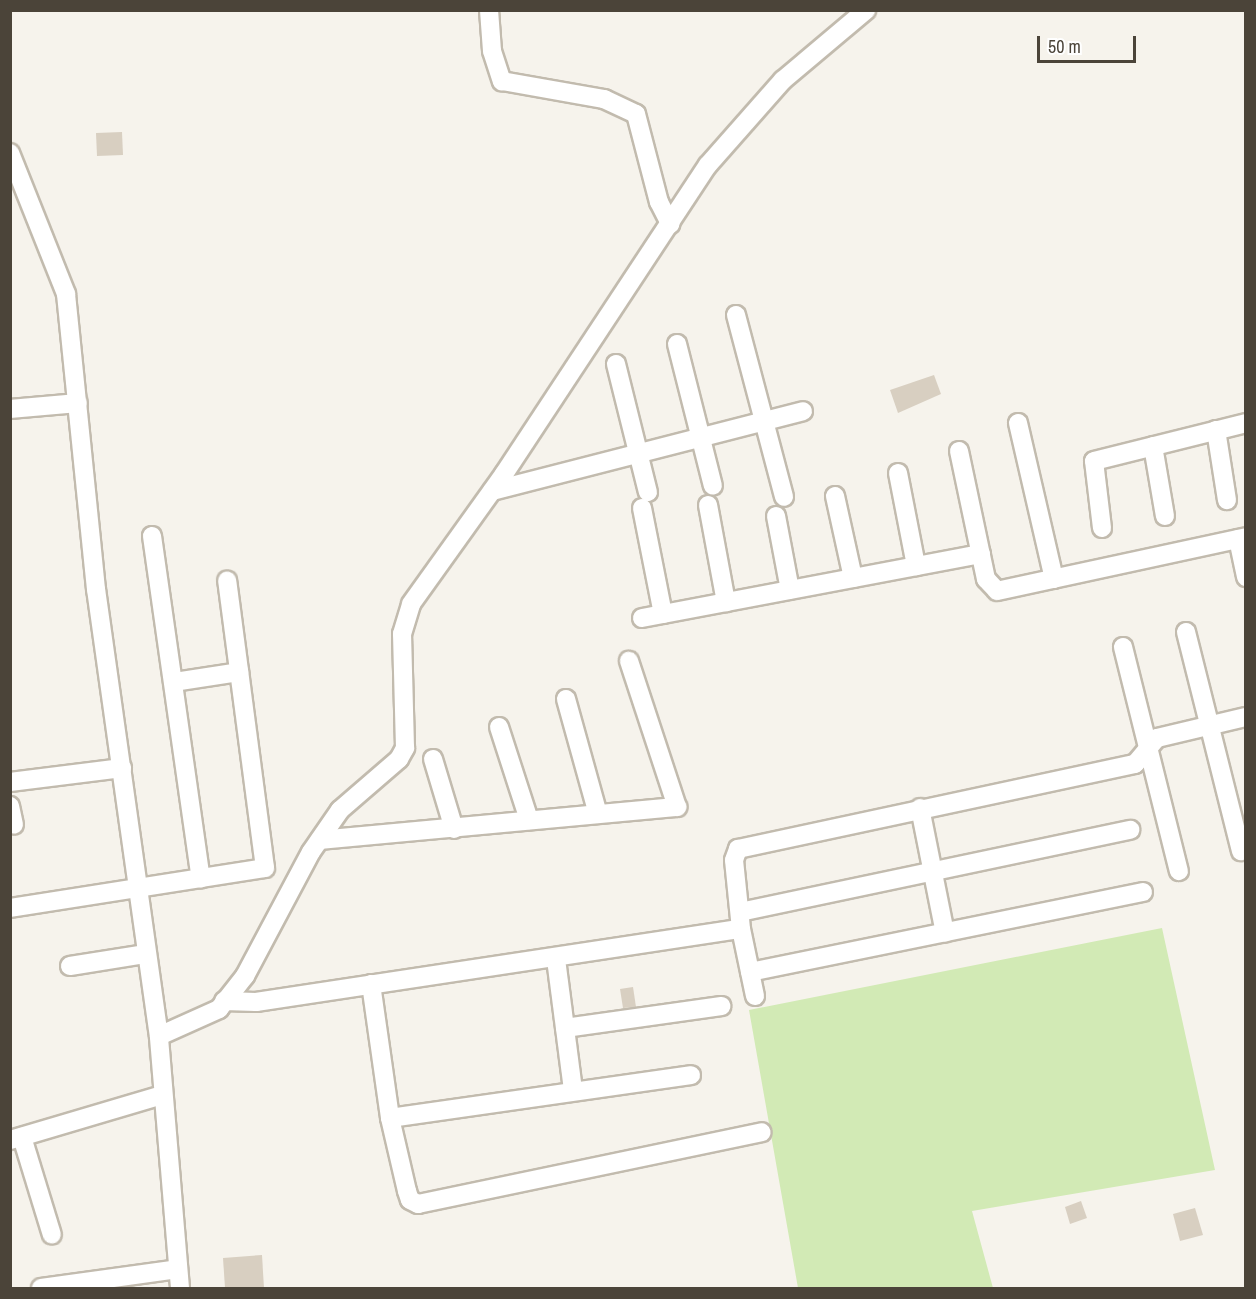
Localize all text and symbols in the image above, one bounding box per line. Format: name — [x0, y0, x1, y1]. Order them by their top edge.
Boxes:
scale bar — [1040, 24, 1139, 62]
text: 50 m — [1048, 34, 1081, 59]

